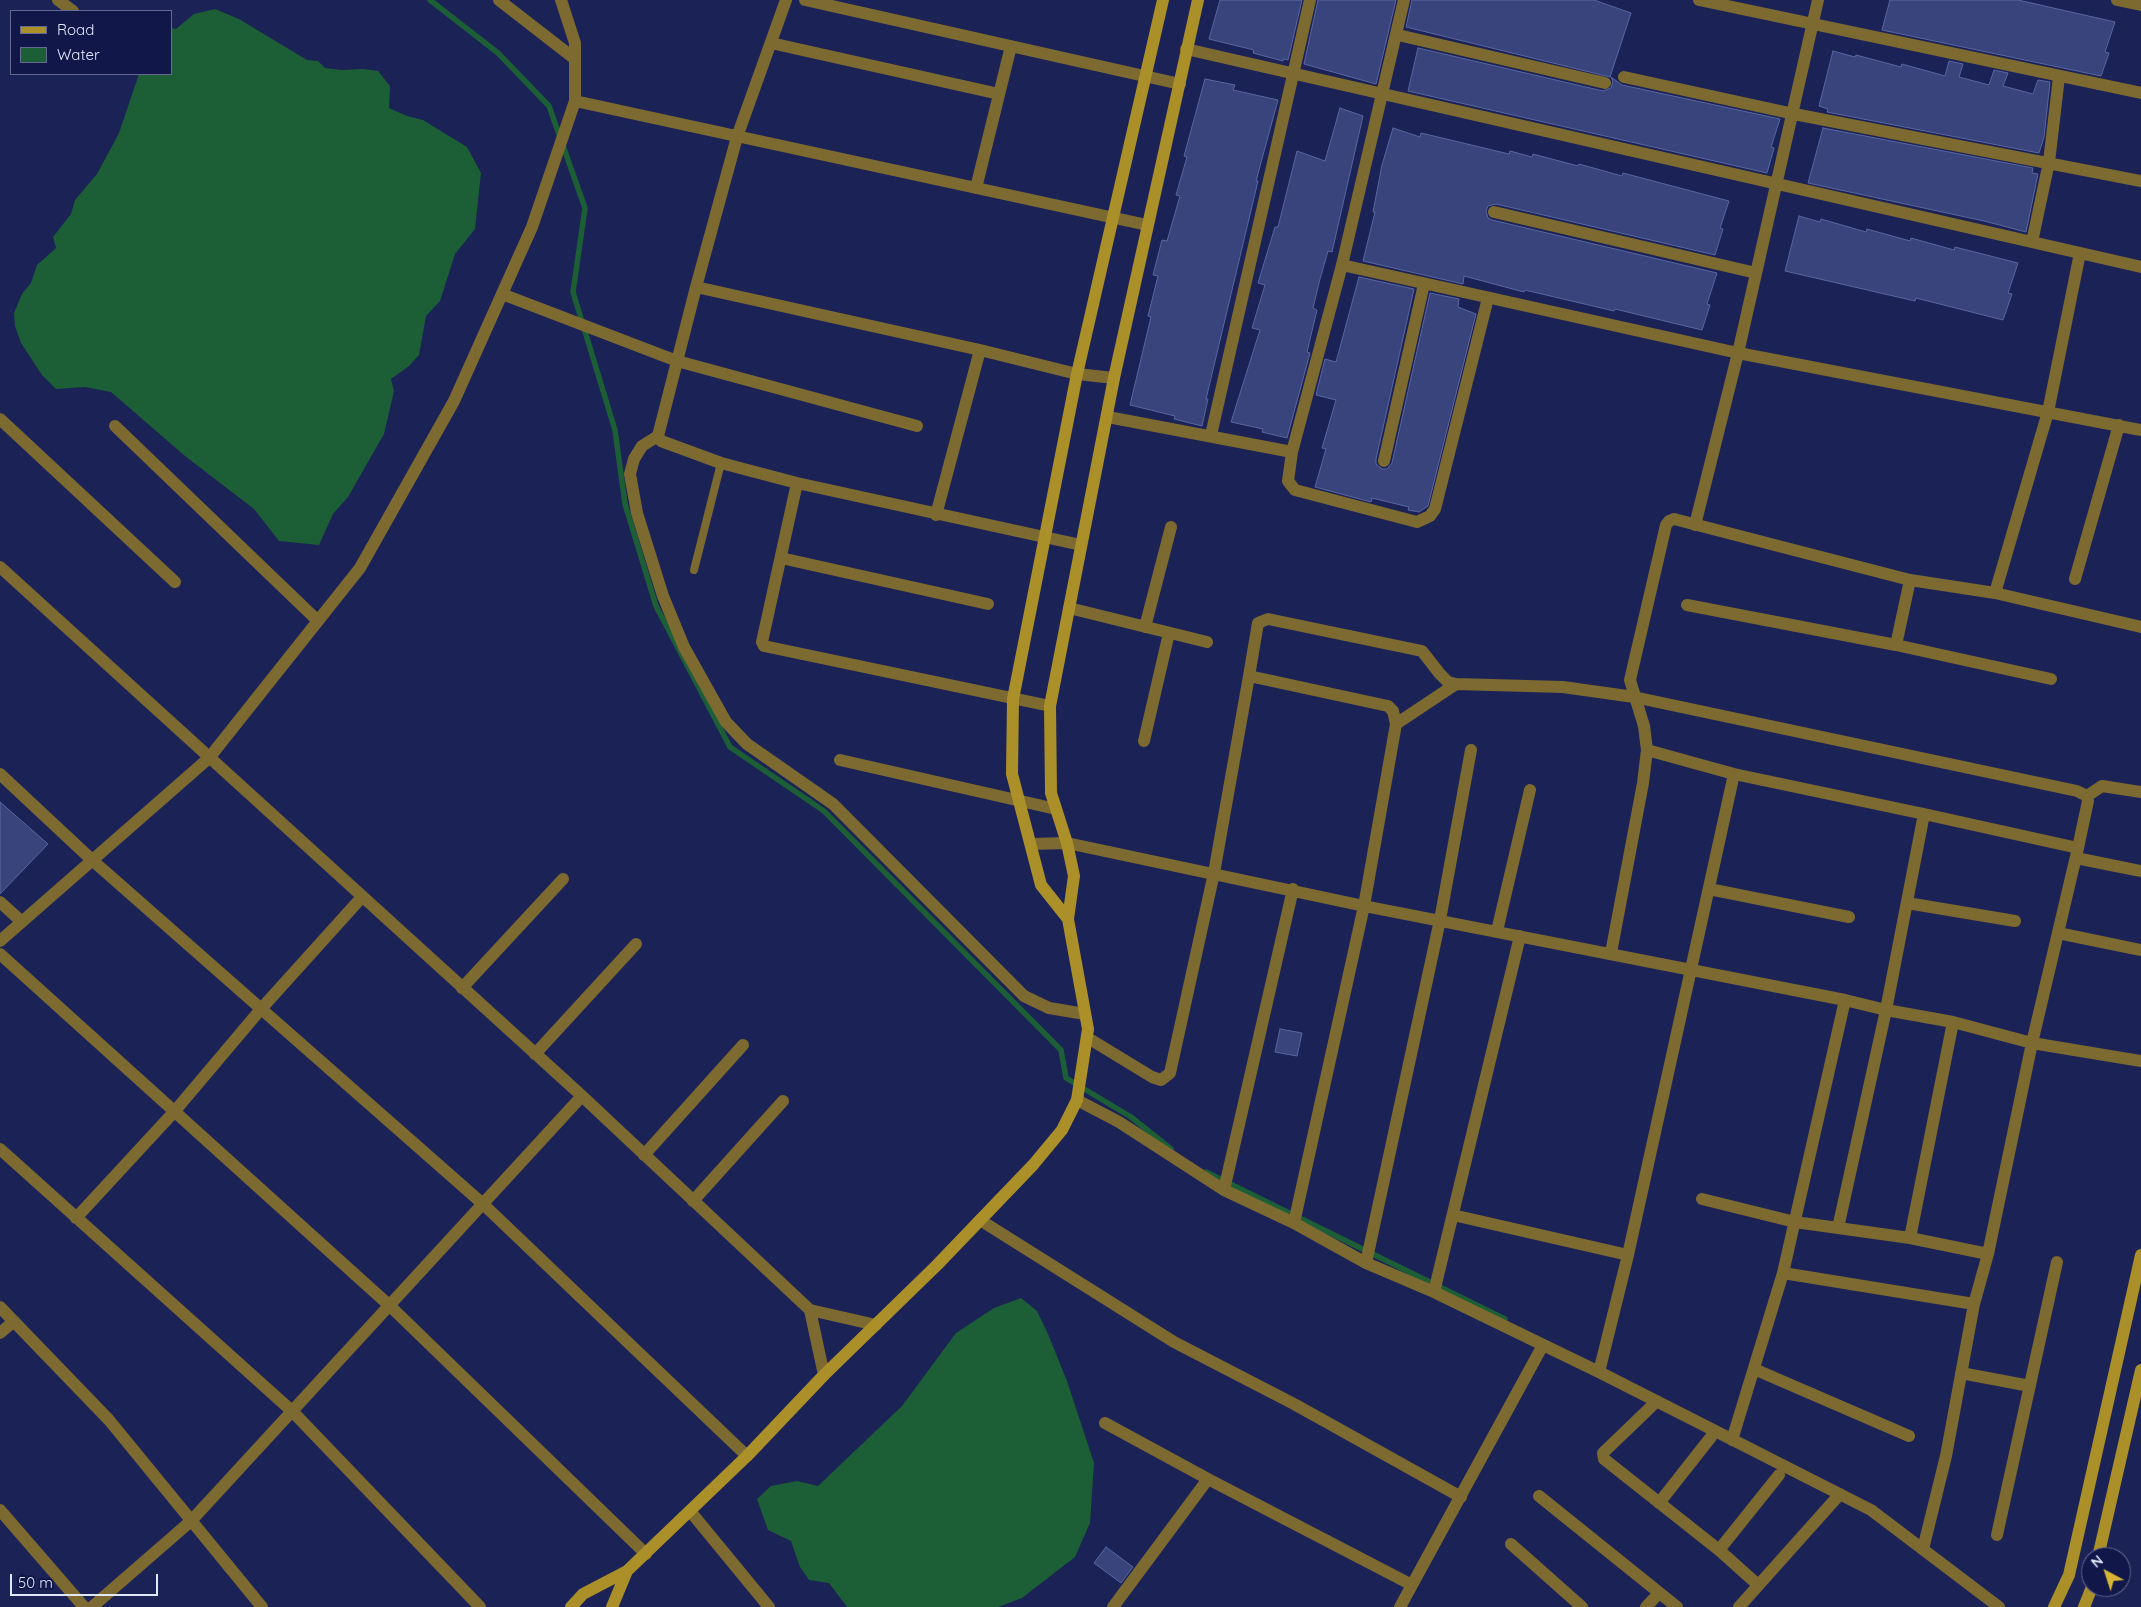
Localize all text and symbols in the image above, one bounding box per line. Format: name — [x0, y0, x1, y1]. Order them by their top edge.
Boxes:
legend — [10, 10, 172, 75]
text: Road — [57, 20, 94, 39]
text: Water — [57, 45, 100, 64]
north arrow — [2081, 1547, 2131, 1597]
text: N — [2087, 1551, 2107, 1571]
scale bar — [12, 1564, 160, 1596]
text: 50 m — [18, 1573, 53, 1592]

